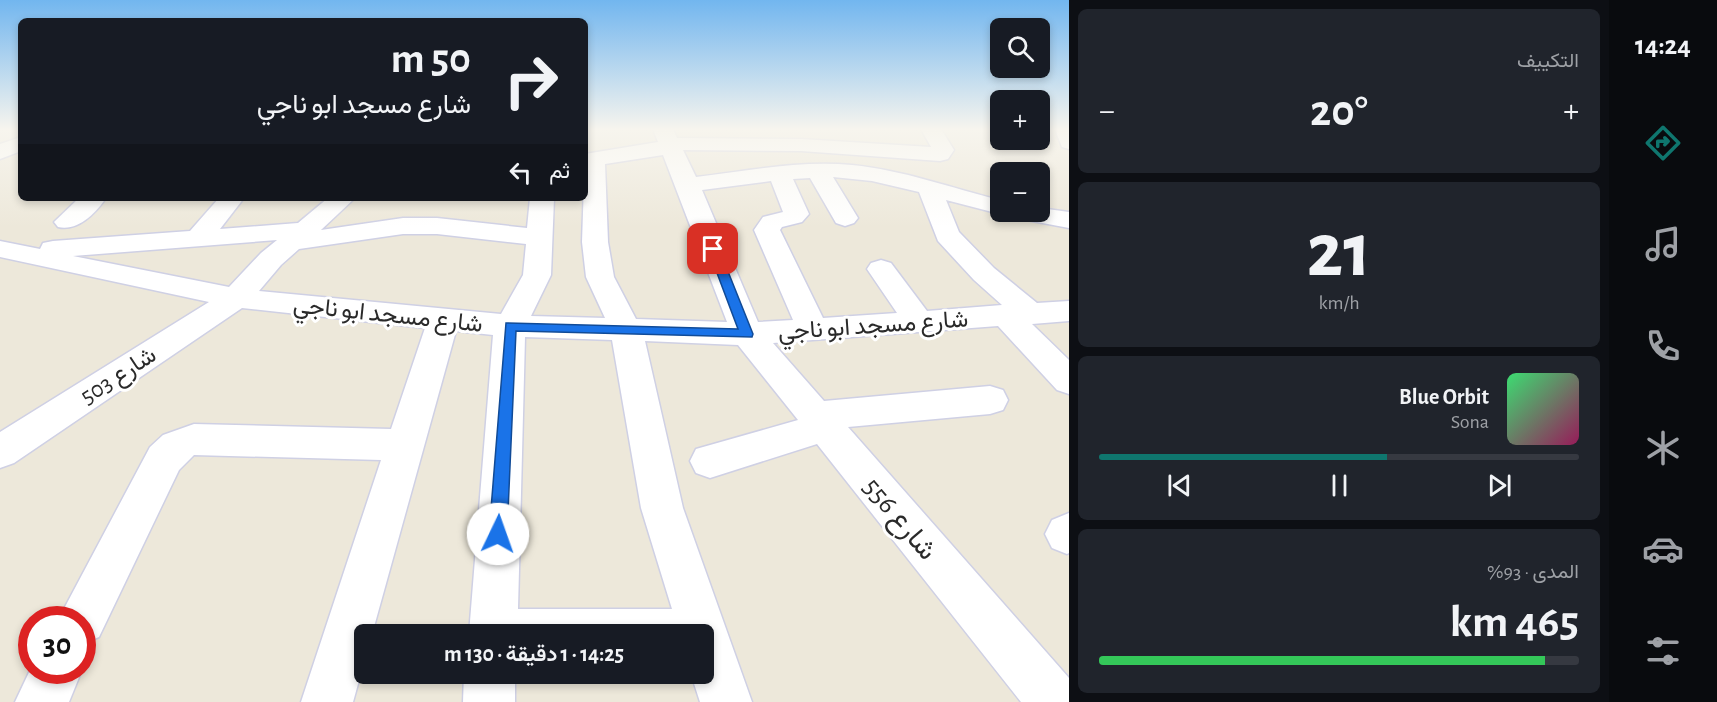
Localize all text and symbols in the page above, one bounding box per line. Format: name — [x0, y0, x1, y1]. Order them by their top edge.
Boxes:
map controls — [990, 18, 1050, 222]
button: search — [990, 18, 1050, 78]
text: 14:24 — [1635, 32, 1691, 59]
text: 50 m — [391, 38, 471, 80]
icon: right — [492, 42, 570, 120]
text: التكييف — [1517, 51, 1579, 71]
text: 20° — [1310, 89, 1368, 134]
button: + — [990, 90, 1050, 150]
text: شارع مسجد ابو ناجي — [257, 91, 471, 118]
text: − — [1099, 95, 1115, 128]
text: + — [1563, 95, 1579, 128]
icon: directions — [1642, 122, 1684, 164]
icon: left — [504, 156, 537, 189]
text: ثم — [549, 160, 570, 182]
button: − — [990, 162, 1050, 222]
text: 21 — [1307, 213, 1371, 291]
pin — [687, 223, 738, 274]
icon: music — [1642, 223, 1684, 265]
icon: arrive — [696, 232, 729, 265]
street label: شارع مسجد ابو ناجي — [291, 293, 484, 343]
text: km/h — [1318, 293, 1360, 313]
street label: شارع مسجد ابو ناجي — [777, 307, 969, 351]
icon: phone — [1642, 325, 1684, 367]
street label: شارع 503 — [76, 343, 162, 412]
text: Blue Orbit — [1399, 386, 1489, 408]
text: Sona — [1451, 412, 1489, 432]
icon: climate — [1642, 427, 1684, 469]
icon: previous — [1163, 469, 1196, 502]
icon: pause — [1323, 469, 1356, 502]
icon: next — [1483, 469, 1516, 502]
street label: شارع 556 — [855, 473, 942, 568]
position arrow — [466, 502, 530, 566]
icon: car — [1642, 528, 1684, 570]
text: المدى · 93% — [1487, 562, 1579, 582]
text: 465 km — [1450, 600, 1579, 645]
speed limit sign: 30 — [18, 606, 96, 684]
icon: filters — [1642, 630, 1684, 672]
text: 14:25 · 1 دقيقة · 130 m — [444, 643, 624, 665]

